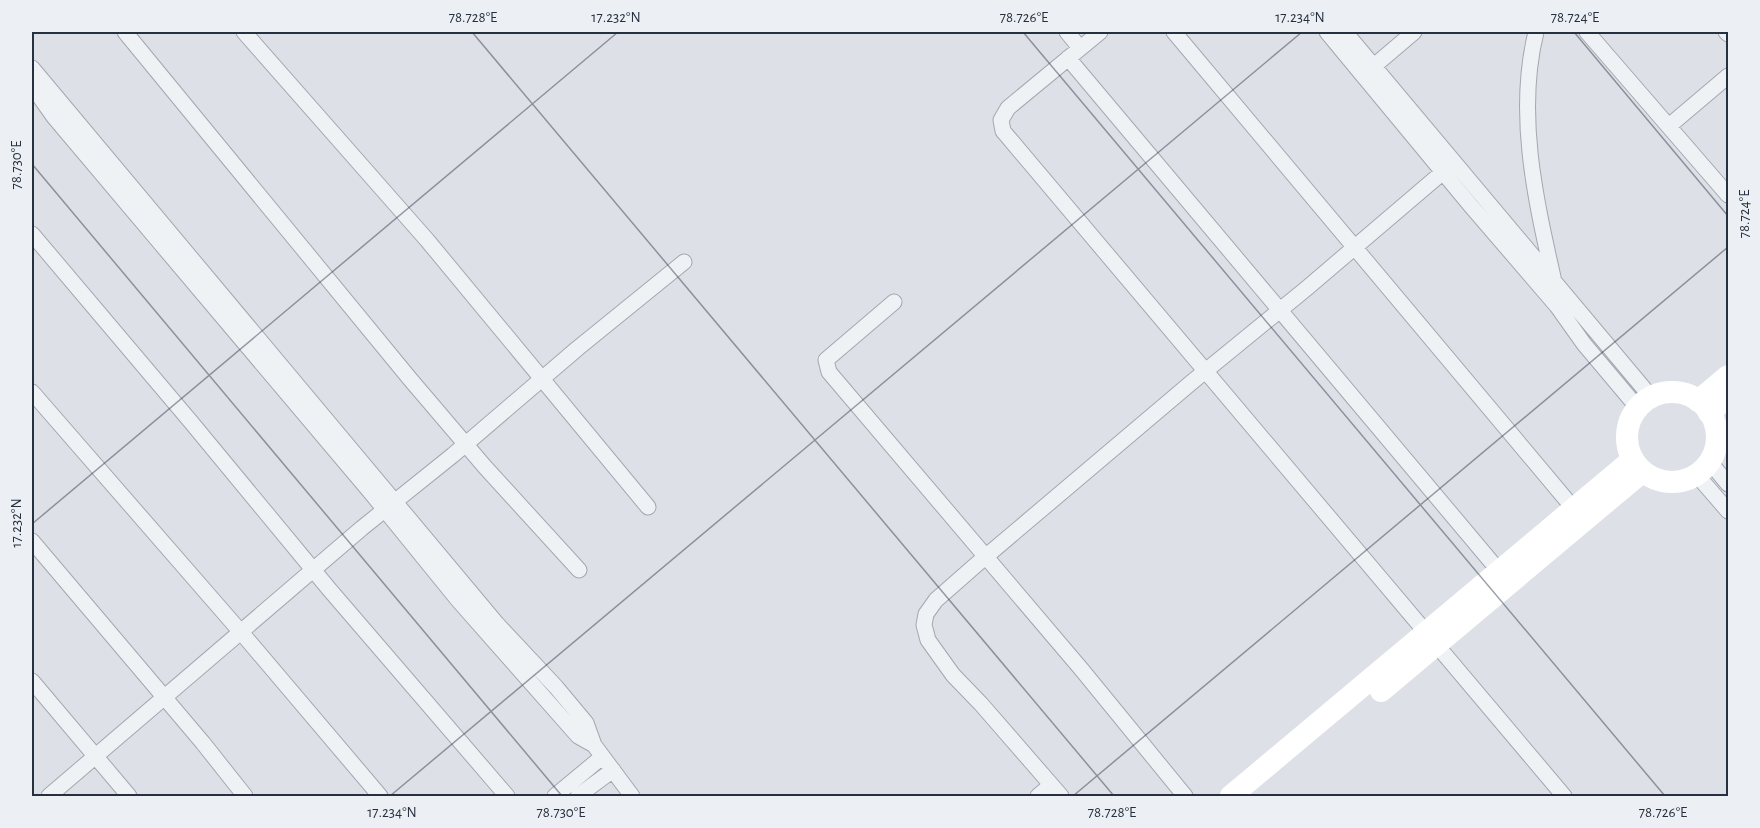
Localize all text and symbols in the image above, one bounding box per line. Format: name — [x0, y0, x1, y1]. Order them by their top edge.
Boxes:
text: 78.728°E — [449, 10, 497, 25]
text: 17.232°N — [591, 10, 641, 25]
text: 78.726°E — [1000, 10, 1048, 25]
text: 17.234°N — [1275, 10, 1325, 25]
text: 78.724°E — [1551, 10, 1599, 25]
text: 78.730°E — [9, 141, 24, 189]
text: 78.724°E — [1737, 190, 1752, 238]
text: 17.232°N — [9, 498, 24, 548]
text: 17.234°N — [367, 805, 417, 820]
text: 78.730°E — [537, 805, 585, 820]
text: 78.728°E — [1088, 805, 1136, 820]
text: 78.726°E — [1639, 805, 1687, 820]

